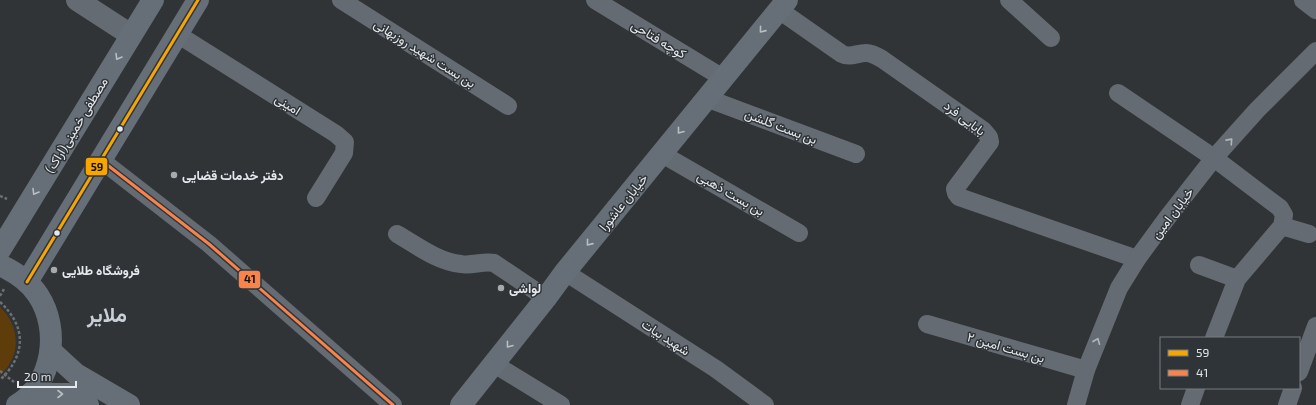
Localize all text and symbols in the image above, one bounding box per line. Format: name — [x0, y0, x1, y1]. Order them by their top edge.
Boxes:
street label: بن بست شهید روزبهانی — [371, 15, 479, 92]
street label: کوچه فتاحی — [628, 16, 690, 63]
one-way arrow — [760, 26, 767, 33]
one-way arrow — [115, 53, 122, 60]
street label: مصطفی خمینی(اراک) — [41, 74, 112, 176]
street label: امینی — [272, 90, 304, 119]
street label: بابایی فرد — [940, 97, 989, 140]
street label: بن بست گلشن — [742, 105, 820, 148]
unlabelled marker — [115, 124, 125, 134]
one-way arrow — [678, 126, 685, 133]
one-way arrow — [1225, 138, 1232, 146]
line badge: 59 — [85, 157, 108, 176]
text: 59 — [91, 160, 103, 173]
place label: دفتر خدمات قضایی — [182, 167, 283, 184]
street label: بن بست ذهبی — [694, 167, 768, 220]
marker: دفتر خدمات قضایی — [169, 170, 179, 180]
street label: خیابان عاشورا — [595, 170, 652, 234]
street label: خیابان امین — [1147, 184, 1197, 242]
one-way arrow — [33, 188, 40, 195]
unlabelled marker — [52, 228, 62, 238]
one-way arrow — [587, 238, 594, 245]
place label: فروشگاه طلایی — [62, 262, 140, 279]
marker: فروشگاه طلایی — [49, 265, 59, 275]
line badge: 41 — [238, 270, 261, 289]
text: 41 — [244, 272, 256, 285]
place label: لواشی — [509, 280, 541, 297]
marker: لواشی — [496, 283, 506, 293]
district label: ملایر — [86, 301, 127, 328]
street label: شهید بیات — [638, 315, 693, 359]
street label: بن بست امین ۲ — [965, 328, 1047, 367]
legend — [1160, 337, 1300, 389]
one-way arrow — [1093, 338, 1101, 345]
one-way arrow — [507, 340, 514, 347]
text: 59 — [1196, 345, 1209, 359]
scale bar — [18, 363, 76, 389]
text: 41 — [1196, 365, 1208, 379]
text: 20 m — [24, 369, 51, 383]
one-way arrow — [57, 390, 63, 398]

